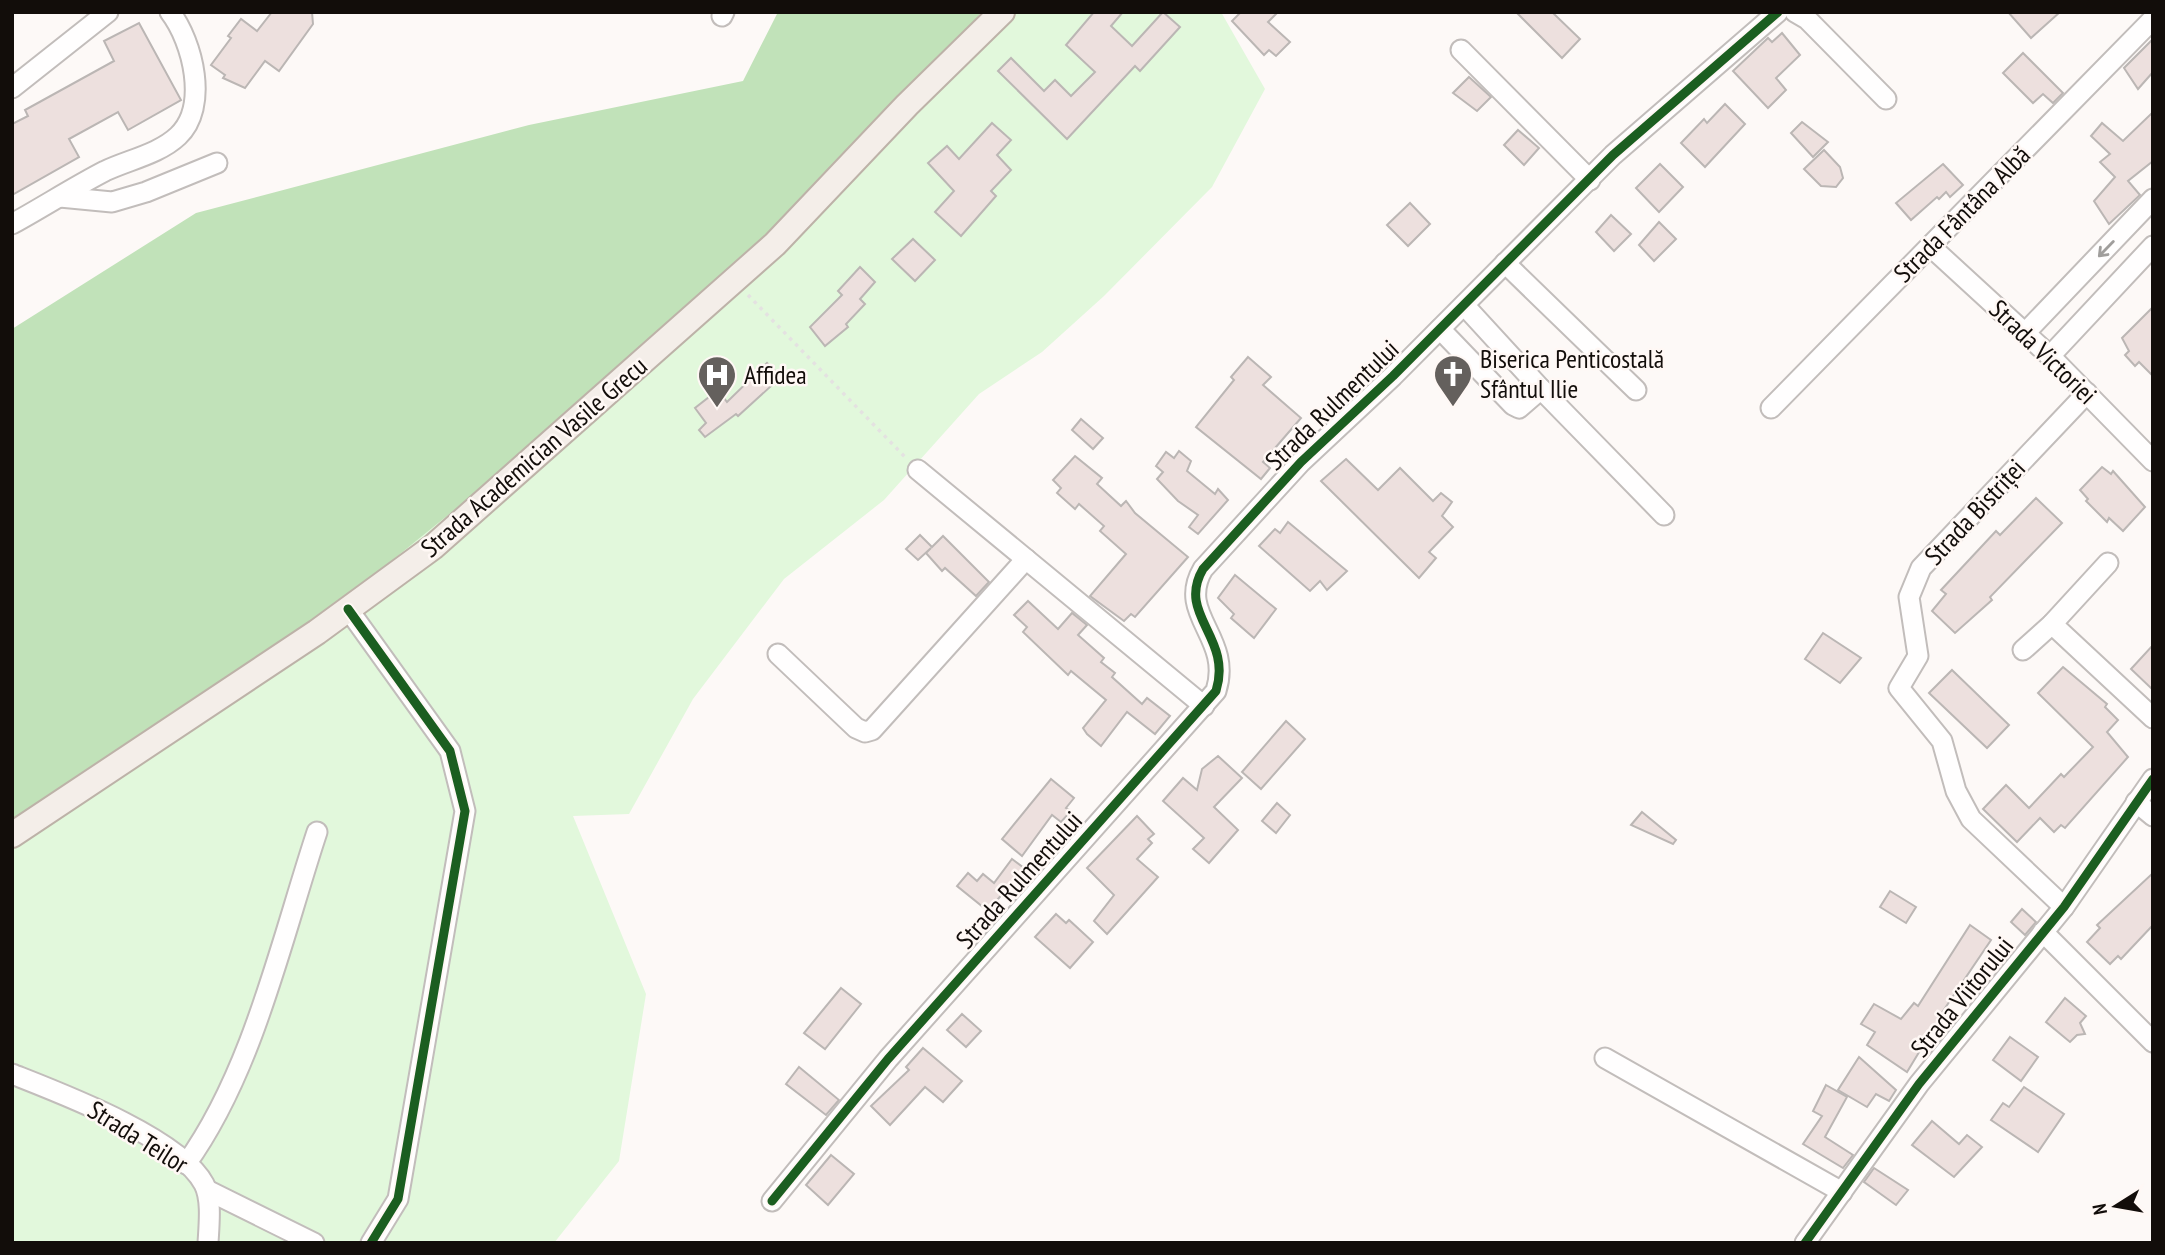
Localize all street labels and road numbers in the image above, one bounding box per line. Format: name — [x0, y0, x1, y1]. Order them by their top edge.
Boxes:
street label: Strada Fântâna Albă — [1886, 138, 2037, 289]
street label: Strada Victoriei — [1983, 292, 2104, 411]
street label: Strada Rulmentului — [1258, 333, 1405, 477]
street label: Strada Academician Vasile Grecu — [414, 349, 654, 564]
street label: Strada Bistriței — [1917, 452, 2032, 572]
street label: Strada Rulmentului — [948, 804, 1089, 955]
street label: Strada Viitorului — [1903, 930, 2020, 1064]
street label: Strada Teilor — [82, 1093, 195, 1180]

